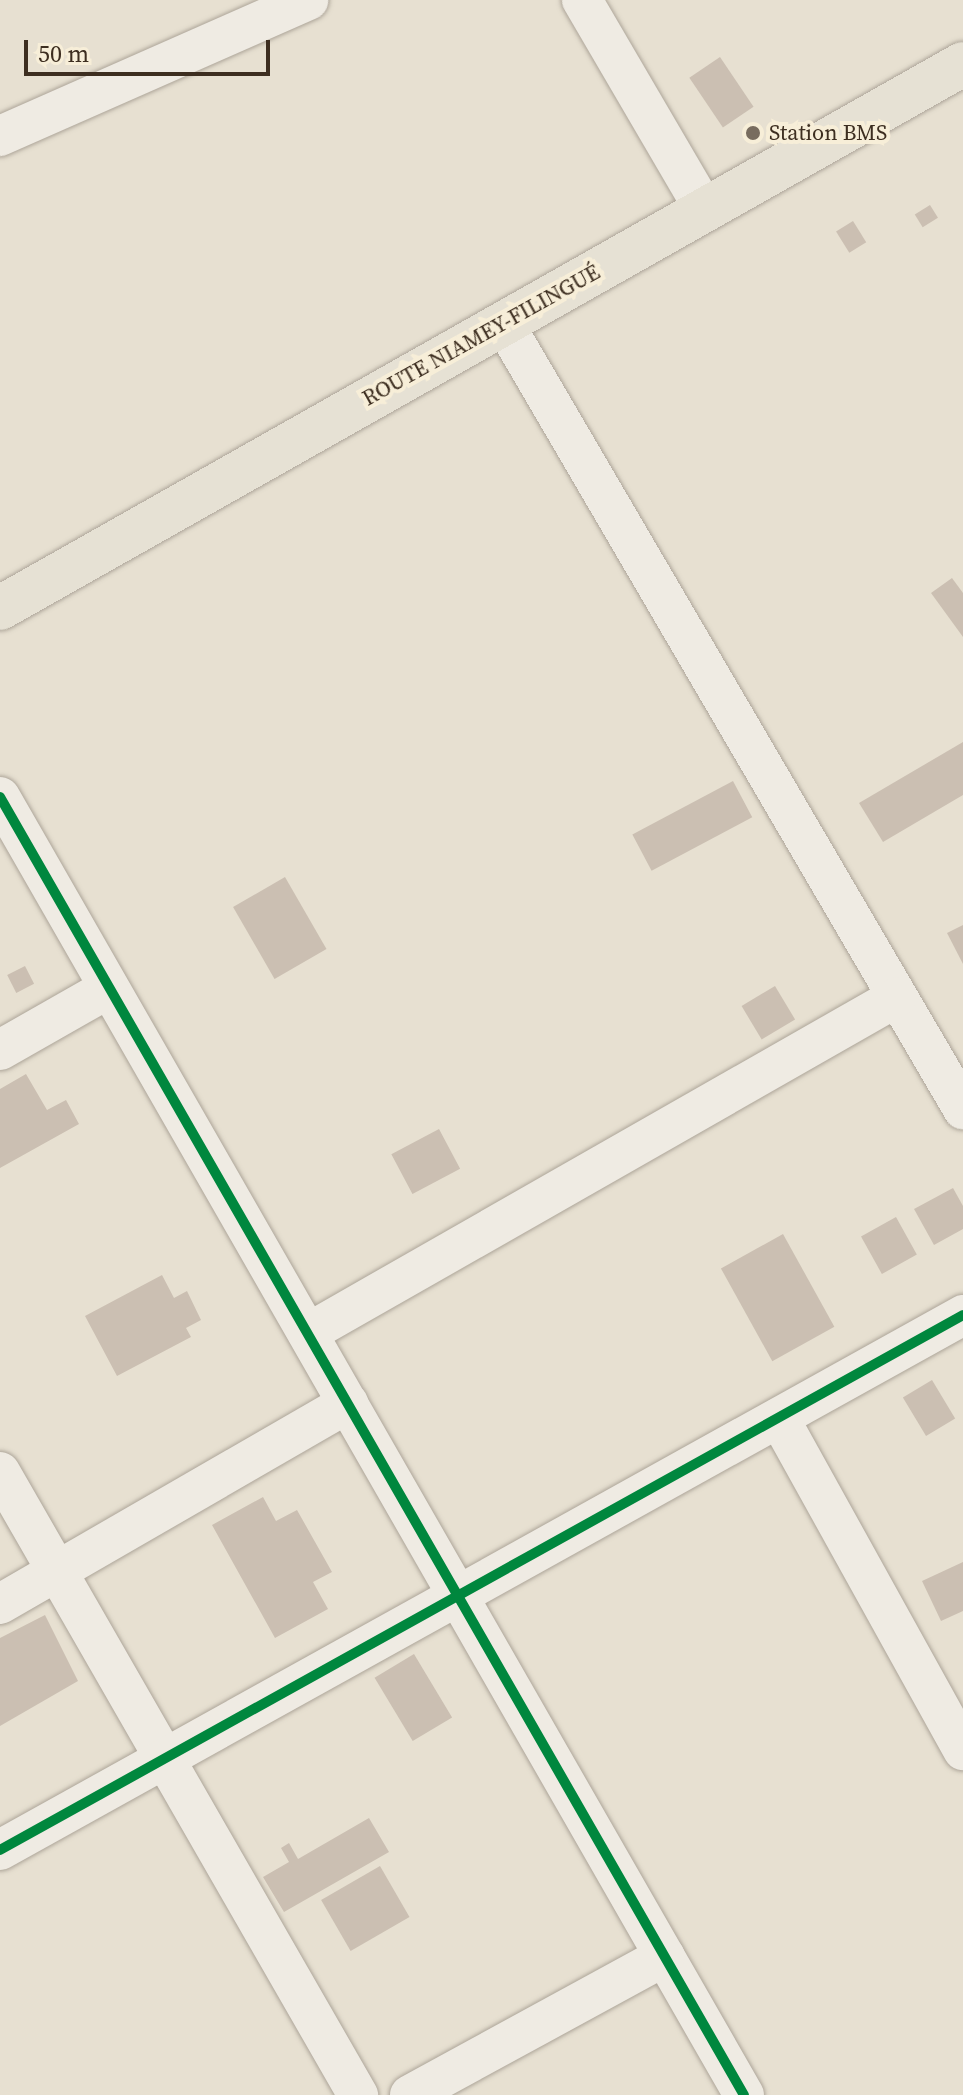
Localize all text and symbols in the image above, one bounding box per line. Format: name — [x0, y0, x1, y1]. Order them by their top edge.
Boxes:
scale bar — [28, 24, 274, 74]
text: 50 m — [38, 37, 89, 70]
place label: Station BMS — [769, 120, 887, 146]
marker: Station BMS — [744, 124, 762, 142]
street label: ROUTE NIAMEY-FILINGUÉ — [358, 259, 604, 411]

